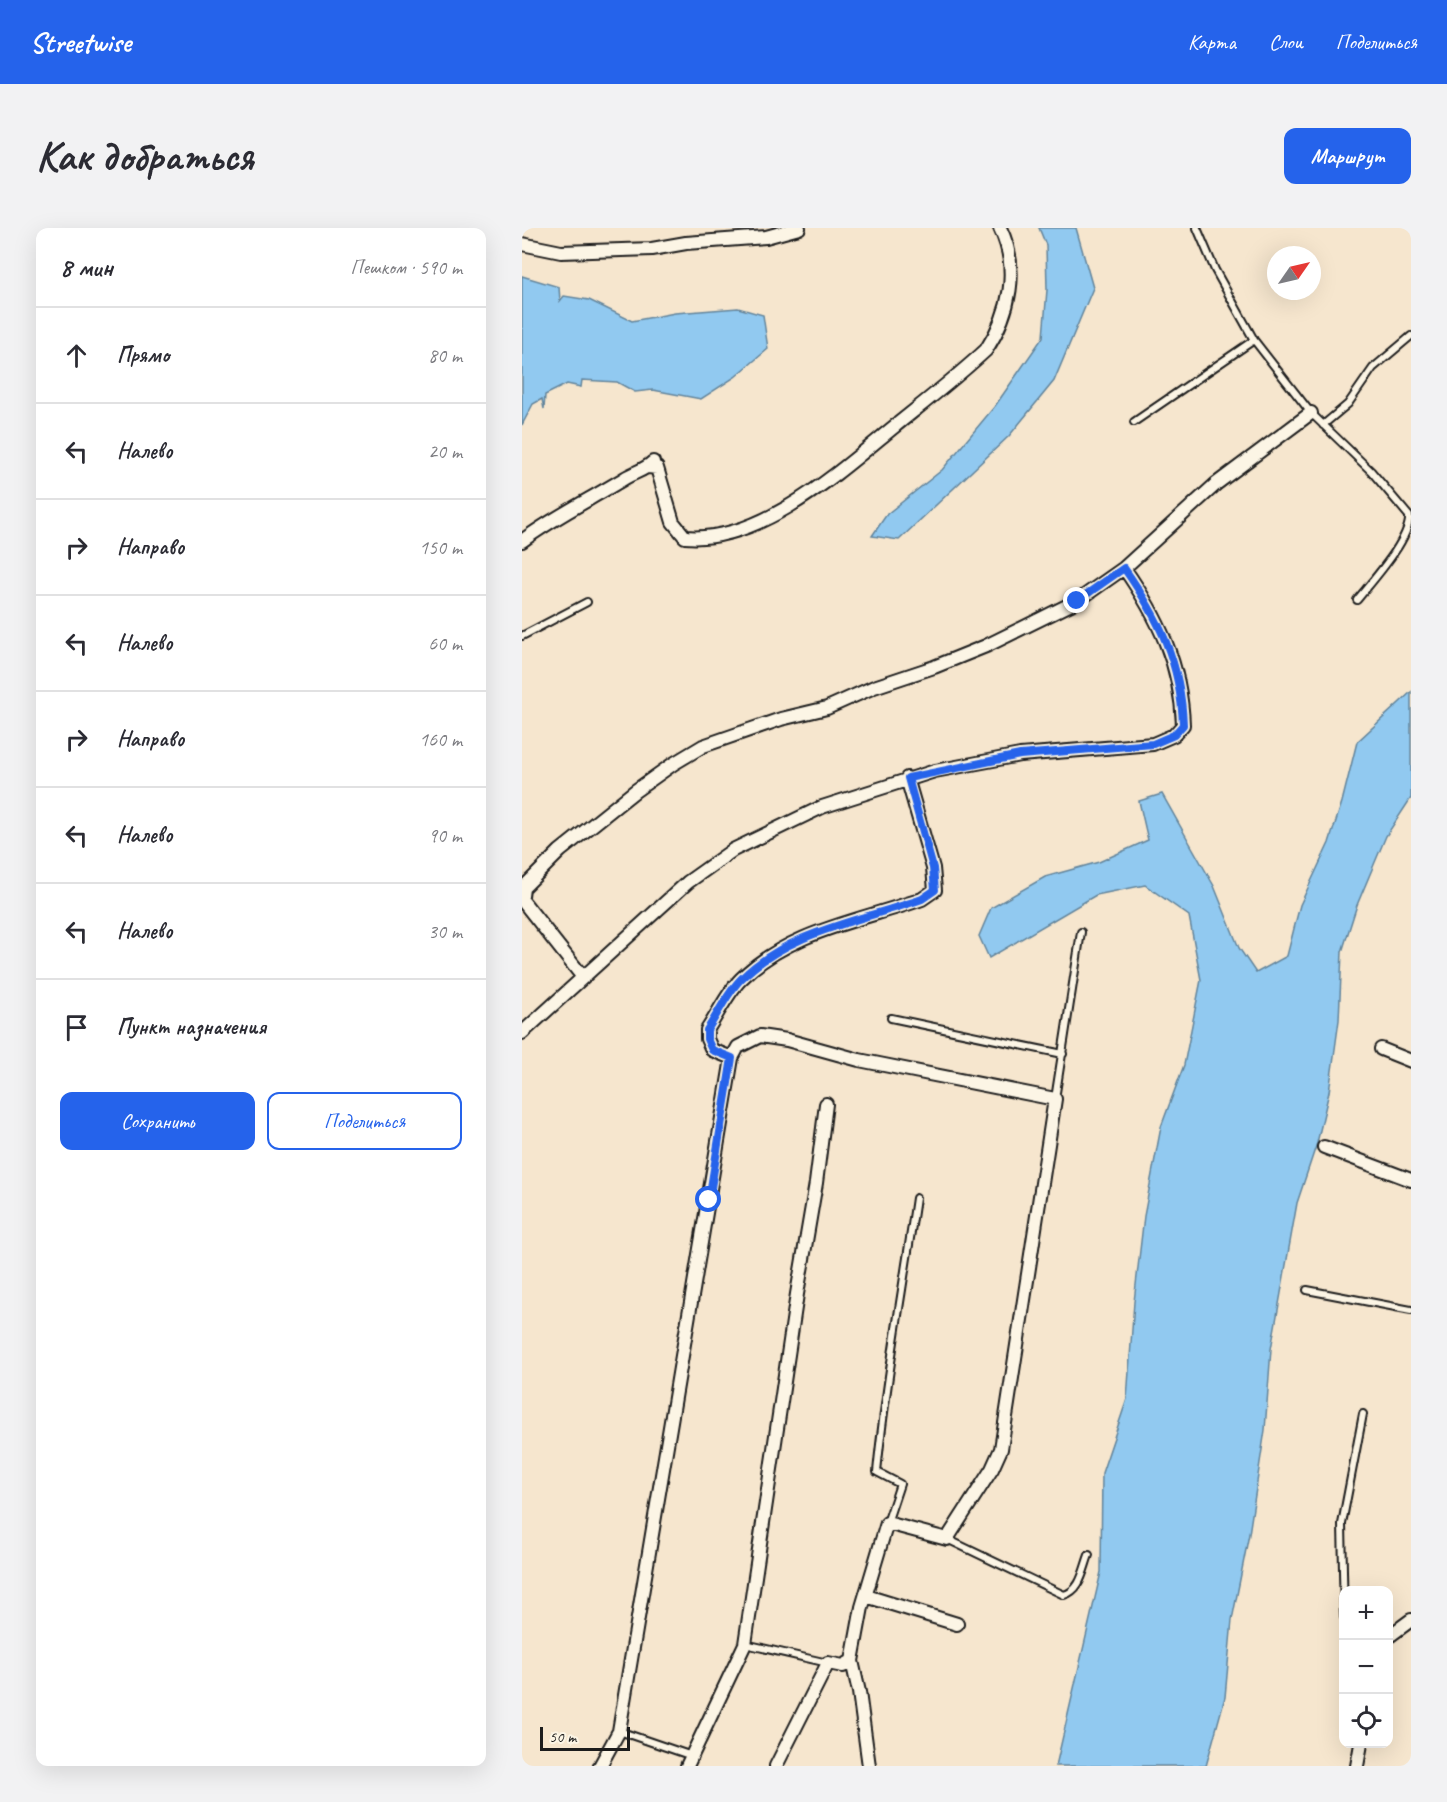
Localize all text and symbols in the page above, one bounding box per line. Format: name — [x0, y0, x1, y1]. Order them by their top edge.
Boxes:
text: Streetwise — [30, 25, 131, 60]
text: Карта — [1188, 29, 1236, 55]
text: Слои — [1269, 29, 1303, 55]
text: Поделиться — [1336, 29, 1417, 55]
button: Маршрут — [1284, 128, 1411, 184]
text: Как добраться — [36, 130, 253, 183]
north arrow — [1267, 246, 1321, 300]
text: 8 мин — [60, 251, 113, 284]
text: Пешком · 590 m — [350, 255, 462, 280]
icon: ahead — [60, 339, 93, 372]
text: Прямо — [117, 341, 169, 369]
text: 80 m — [428, 343, 462, 368]
icon: left — [60, 435, 93, 468]
text: Налево — [117, 437, 173, 465]
text: 20 m — [428, 439, 462, 464]
icon: right — [60, 531, 93, 564]
text: Направо — [117, 533, 184, 561]
text: 150 m — [419, 535, 462, 560]
route end — [1063, 587, 1089, 613]
icon: left — [60, 627, 93, 660]
text: Налево — [117, 629, 173, 657]
text: 60 m — [428, 631, 462, 656]
icon: right — [60, 723, 93, 756]
text: Направо — [117, 725, 184, 753]
text: 160 m — [419, 727, 462, 752]
icon: left — [60, 819, 93, 852]
text: Налево — [117, 821, 173, 849]
text: 90 m — [428, 823, 462, 848]
icon: left — [60, 915, 93, 948]
text: Налево — [117, 917, 173, 945]
text: 30 m — [428, 919, 462, 944]
icon: arrive — [60, 1011, 93, 1044]
text: Пункт назначения — [117, 1013, 266, 1041]
button: Сохранить — [60, 1092, 255, 1150]
button: Поделиться — [267, 1092, 462, 1150]
route start — [695, 1186, 721, 1212]
map controls — [1339, 1586, 1393, 1748]
button: + — [1339, 1586, 1393, 1640]
button: − — [1339, 1640, 1393, 1694]
button: locate — [1339, 1694, 1393, 1748]
scale bar — [540, 1724, 630, 1752]
text: 50 m — [549, 1727, 576, 1747]

